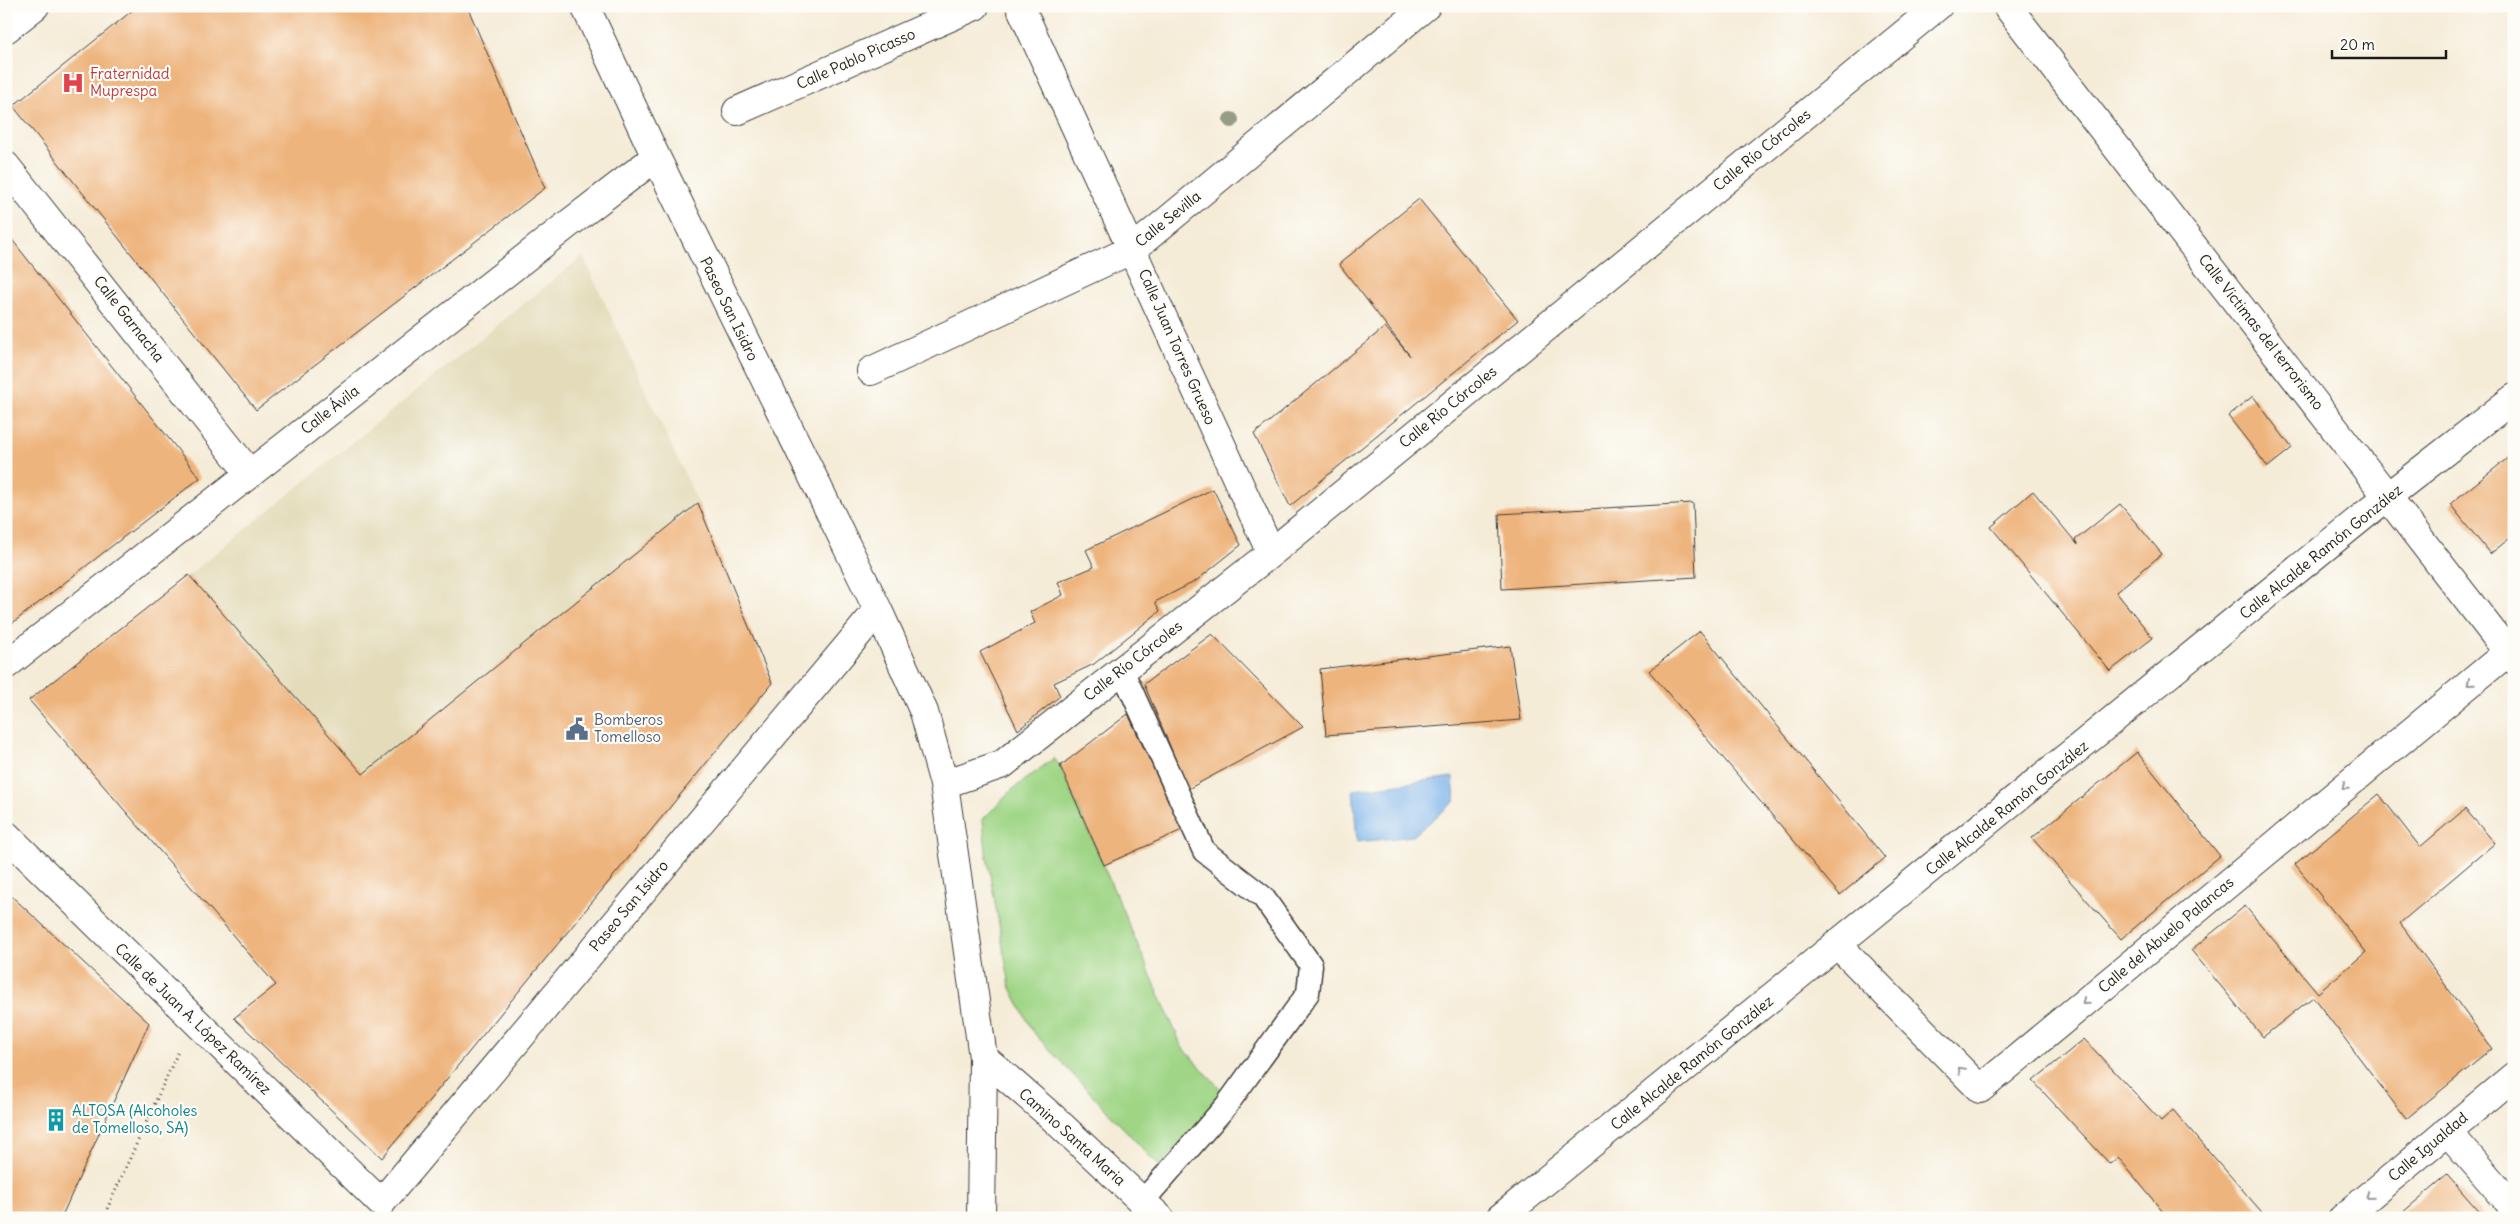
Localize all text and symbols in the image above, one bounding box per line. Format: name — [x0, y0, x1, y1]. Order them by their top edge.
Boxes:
street label: Calle Pablo Picasso — [793, 24, 918, 93]
scale bar — [2332, 28, 2446, 60]
text: 20 m — [2340, 35, 2375, 54]
place label: Fraternidad Muprespa — [90, 64, 170, 100]
hospital icon: Fraternidad Muprespa — [60, 70, 86, 96]
street label: Calle Río Córcoles — [1709, 104, 1814, 195]
street label: Calle Sevilla — [1131, 186, 1205, 251]
street label: Calle Victimas del terrorismo — [2195, 250, 2328, 413]
street label: Paseo San Isidro — [696, 254, 763, 364]
street label: Calle Juan Torres Grueso — [1135, 266, 1220, 428]
street label: Calle Garnacha — [90, 272, 169, 366]
street label: Calle Río Córcoles — [1395, 361, 1500, 452]
street label: Calle Ávila — [297, 381, 363, 438]
street label: Calle Alcalde Ramón González — [2236, 480, 2406, 623]
street label: Calle Río Córcoles — [1080, 616, 1186, 705]
one-way arrow — [2467, 677, 2476, 686]
place label: Bomberos Tomelloso — [594, 710, 663, 746]
public building icon: Bomberos Tomelloso — [564, 716, 590, 742]
street label: Calle Alcalde Ramón González — [1922, 736, 2092, 879]
one-way arrow — [2342, 781, 2351, 789]
street label: Paseo San Isidro — [585, 856, 672, 955]
street label: Calle del Abuelo Palancas — [2094, 872, 2237, 997]
street label: Calle de Juan A. López Ramírez — [111, 939, 275, 1098]
street label: Calle Alcalde Ramón González — [1607, 991, 1777, 1134]
one-way arrow — [2082, 996, 2091, 1004]
one-way arrow — [1958, 1067, 1967, 1076]
street label: Camino Santa Maria — [1015, 1084, 1130, 1190]
place label: ALTOSA (Alcoholes de Tomelloso, SA) — [72, 1101, 198, 1137]
building icon: ALTOSA (Alcoholes de Tomelloso, SA) — [43, 1107, 69, 1133]
street label: Calle Igualdad — [2384, 1108, 2471, 1185]
one-way arrow — [2365, 1191, 2374, 1200]

